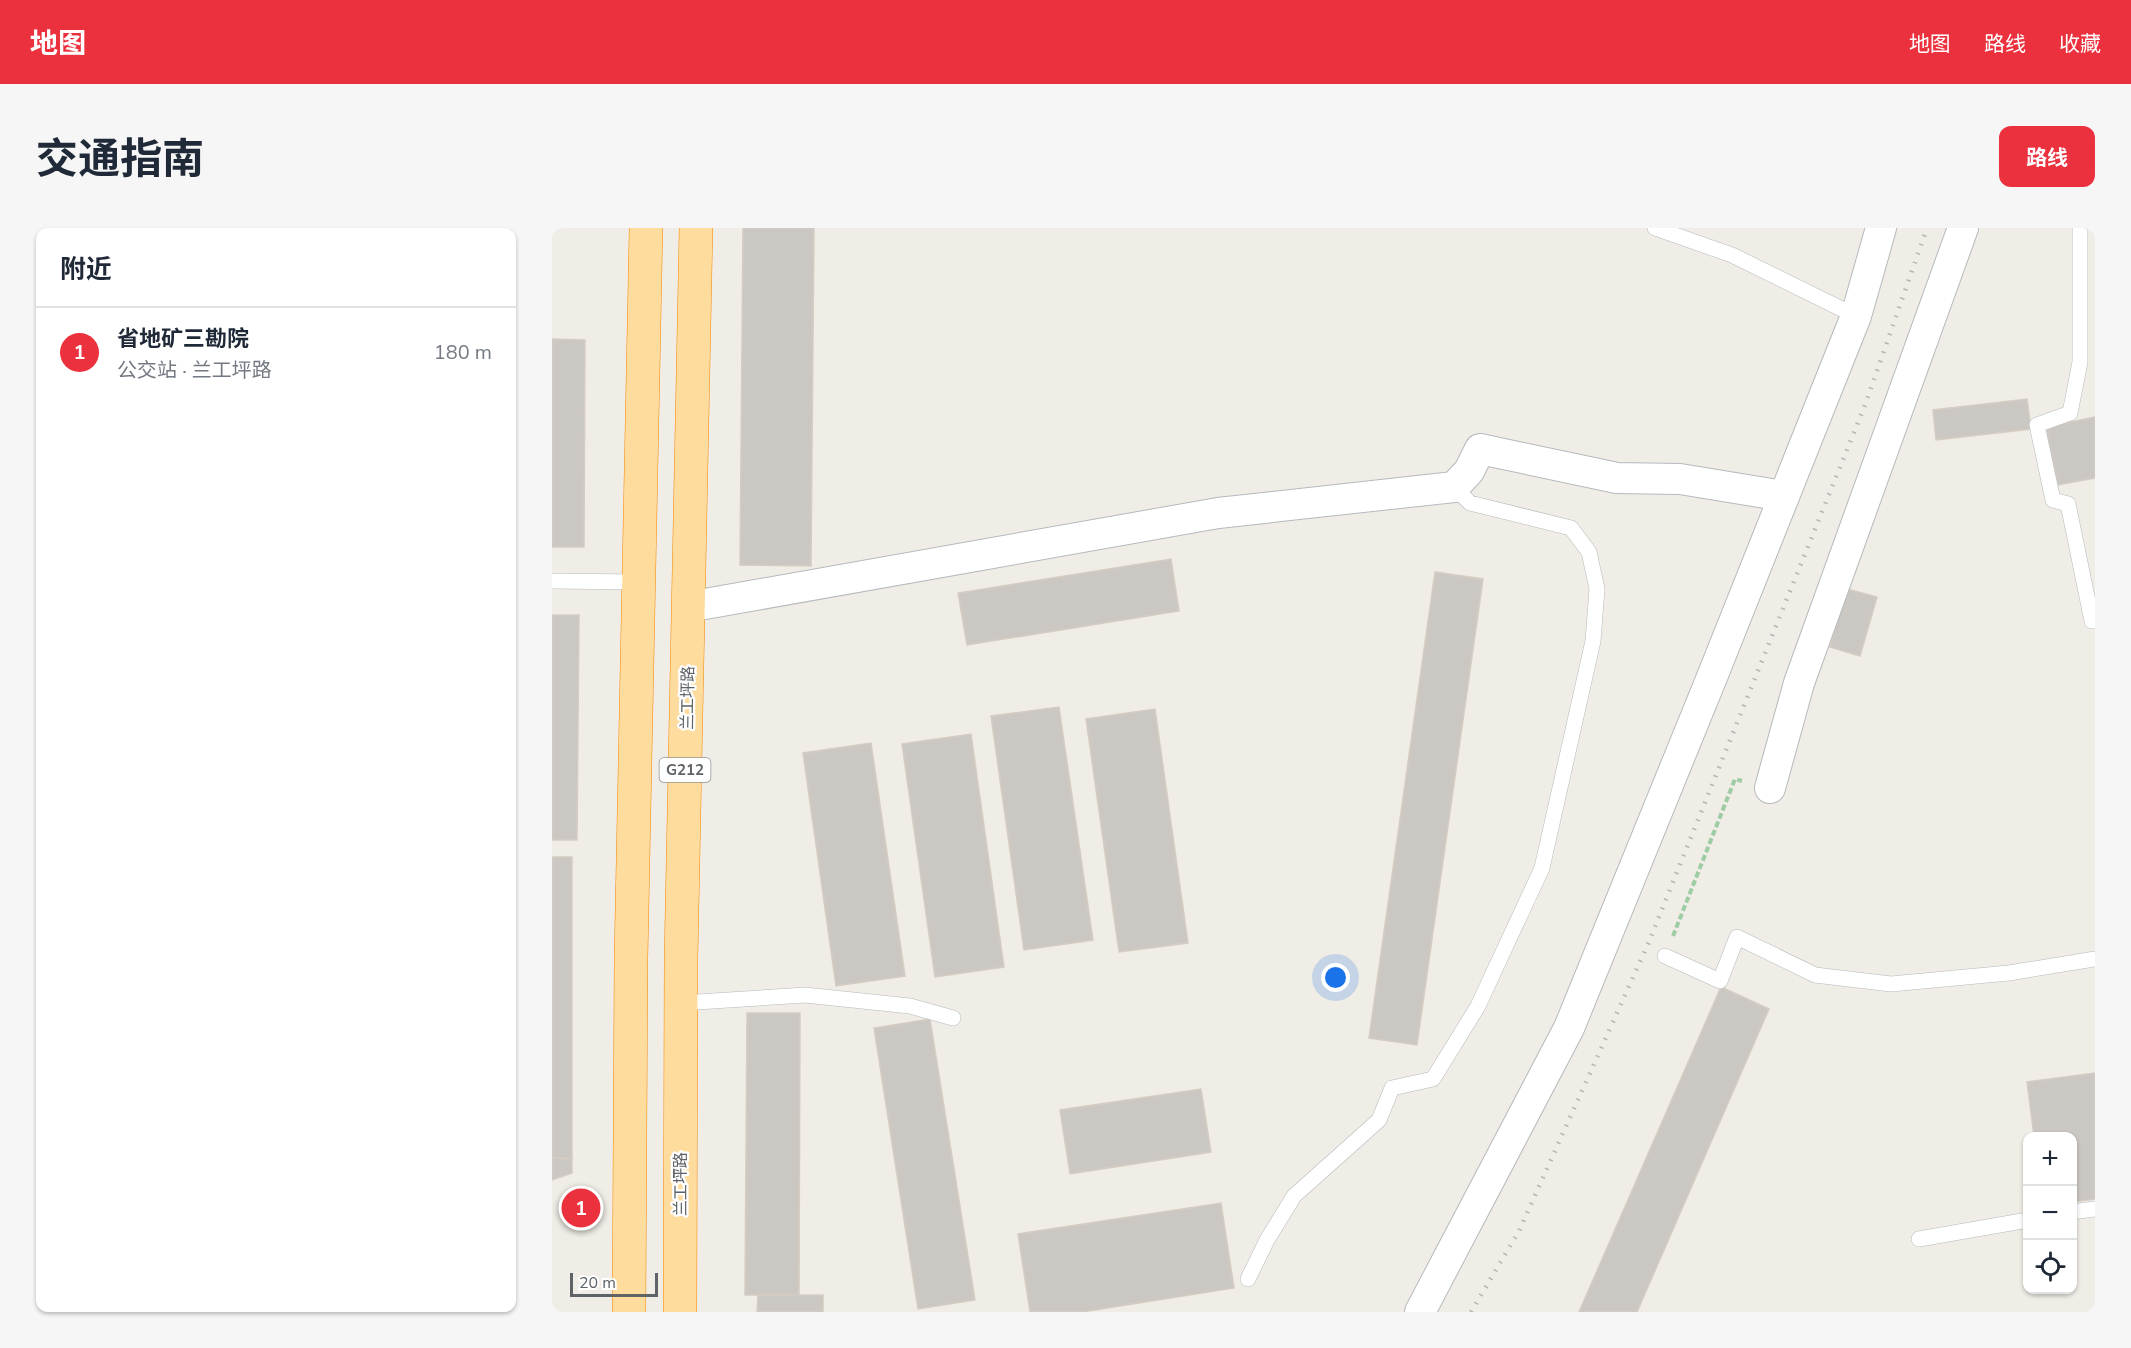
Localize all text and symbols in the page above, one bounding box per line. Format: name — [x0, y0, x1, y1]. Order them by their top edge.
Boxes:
text: 地图 — [30, 25, 86, 63]
text: 地图 — [1909, 30, 1951, 58]
text: 路线 — [1984, 30, 2026, 58]
text: 收藏 — [2059, 30, 2101, 58]
button: 路线 — [1999, 126, 2095, 187]
text: 交通指南 — [36, 131, 204, 188]
text: 附近 — [60, 252, 112, 287]
text: 省地矿三勘院 — [117, 324, 249, 354]
text: 1 — [74, 339, 86, 366]
text: 180 m — [434, 339, 492, 366]
text: 公交站 · 兰工坪路 — [117, 357, 272, 384]
street label: 兰工坪路 — [676, 666, 700, 730]
road number: G212 — [660, 758, 710, 782]
your location — [1321, 963, 1350, 992]
map controls — [2023, 1132, 2077, 1294]
button: + — [2023, 1132, 2077, 1186]
street label: 兰工坪路 — [670, 1152, 692, 1216]
pin: 1 — [561, 1186, 600, 1230]
button: − — [2023, 1186, 2077, 1240]
button: locate — [2023, 1240, 2077, 1294]
scale bar — [570, 1270, 658, 1298]
text: 20 m — [579, 1272, 616, 1294]

